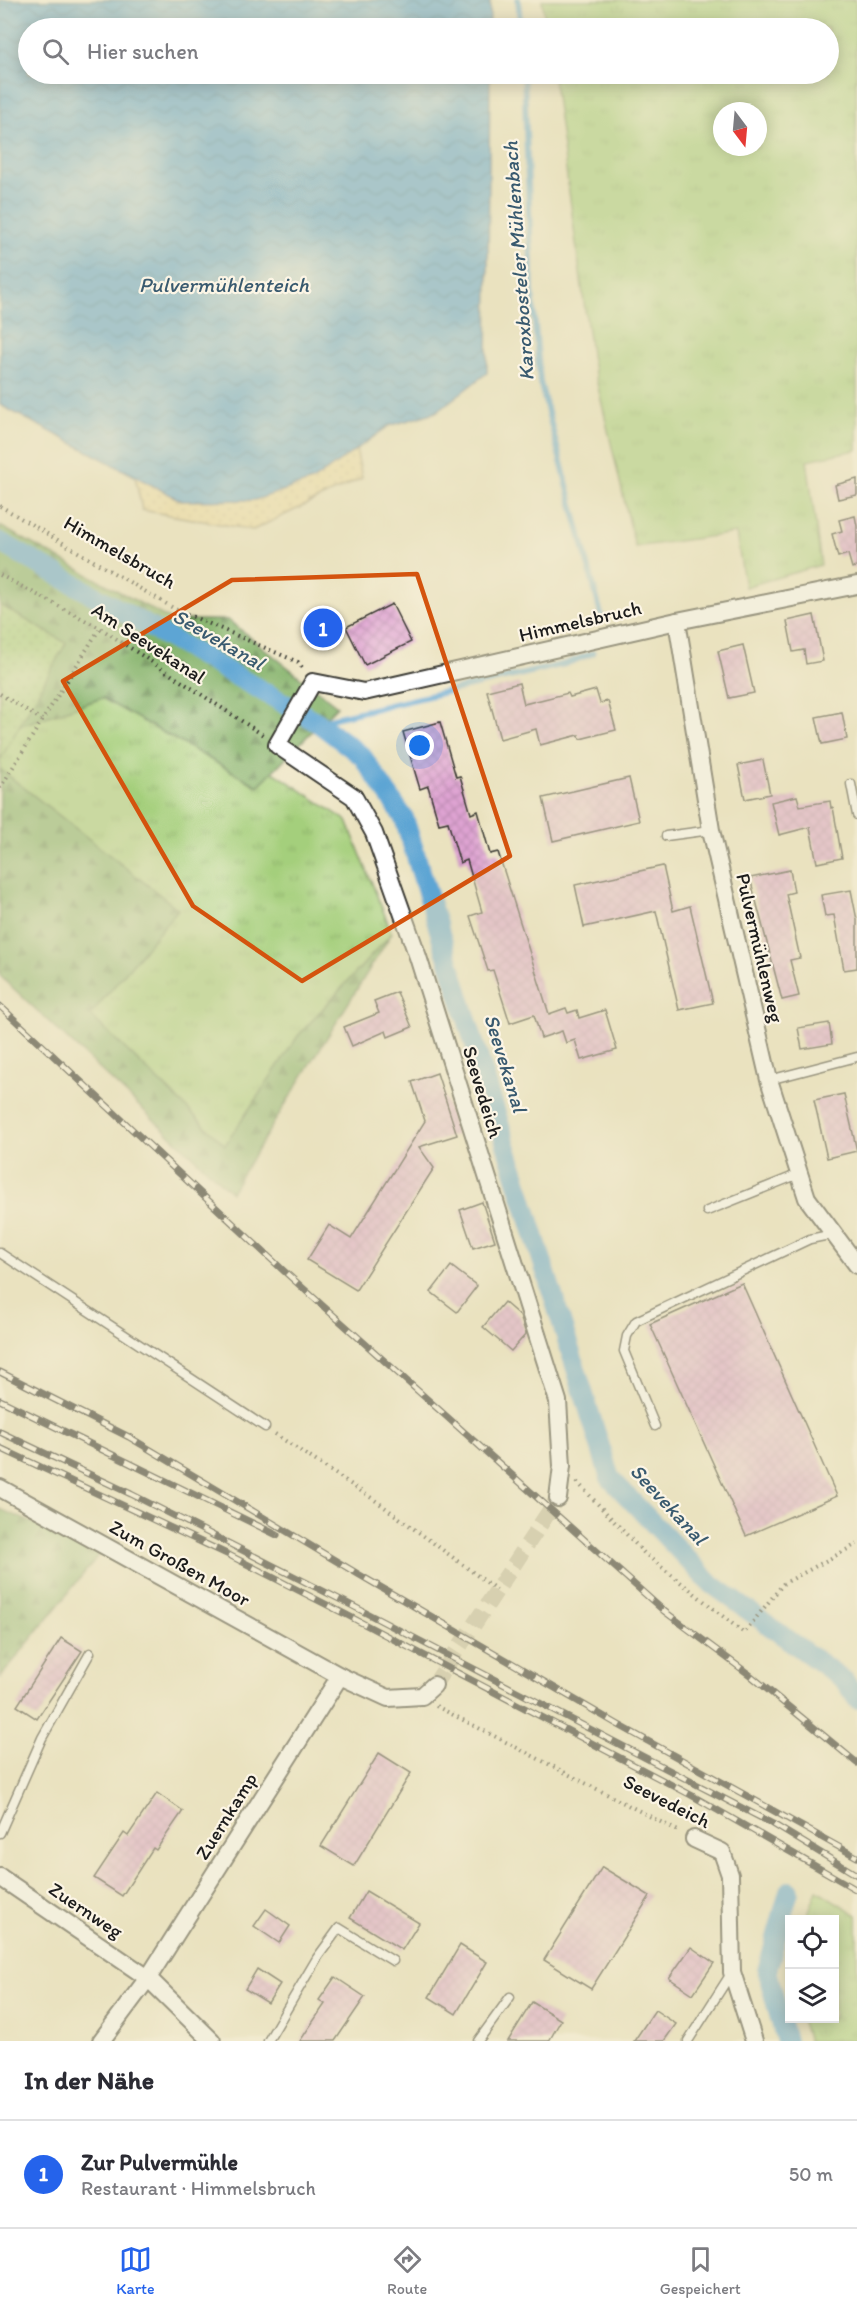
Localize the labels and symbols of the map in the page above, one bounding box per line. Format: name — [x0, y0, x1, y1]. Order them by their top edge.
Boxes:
north arrow — [713, 102, 767, 156]
water label: Karoxbosteler Mühlenbach — [497, 140, 539, 382]
water label: Pulvermühlenteich — [139, 272, 310, 297]
street label: Himmelsbruch — [60, 510, 180, 594]
street label: Himmelsbruch — [516, 595, 644, 647]
street label: Am Seevekanal — [88, 597, 211, 689]
water label: Seevekanal — [169, 603, 271, 676]
pin: 1 — [304, 606, 342, 650]
your location — [405, 731, 434, 760]
street label: Pulvermühlenweg — [731, 871, 789, 1026]
water label: Seevekanal — [479, 1011, 533, 1117]
street label: Seevedeich — [458, 1043, 508, 1141]
water label: Seevekanal — [625, 1458, 714, 1551]
street label: Zum Großen Moor — [105, 1514, 255, 1612]
street label: Zuernkamp — [190, 1768, 262, 1864]
street label: Seevedeich — [619, 1769, 715, 1833]
street label: Zuernweg — [44, 1877, 128, 1944]

